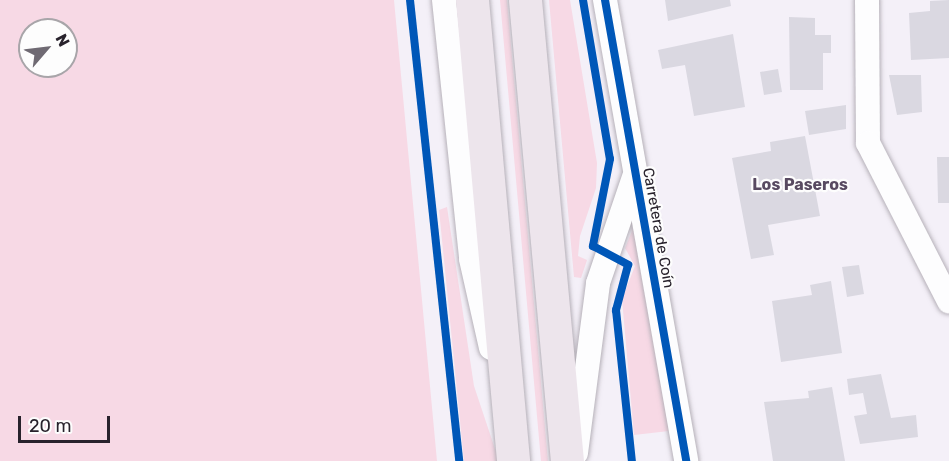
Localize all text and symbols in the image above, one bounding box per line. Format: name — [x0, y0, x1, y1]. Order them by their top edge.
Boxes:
north arrow — [18, 18, 78, 78]
text: N — [51, 31, 74, 50]
street label: Carretera de Coín — [639, 166, 677, 290]
district label: Los Paseros — [752, 175, 848, 195]
scale bar — [21, 404, 112, 442]
text: 20 m — [29, 415, 71, 437]

